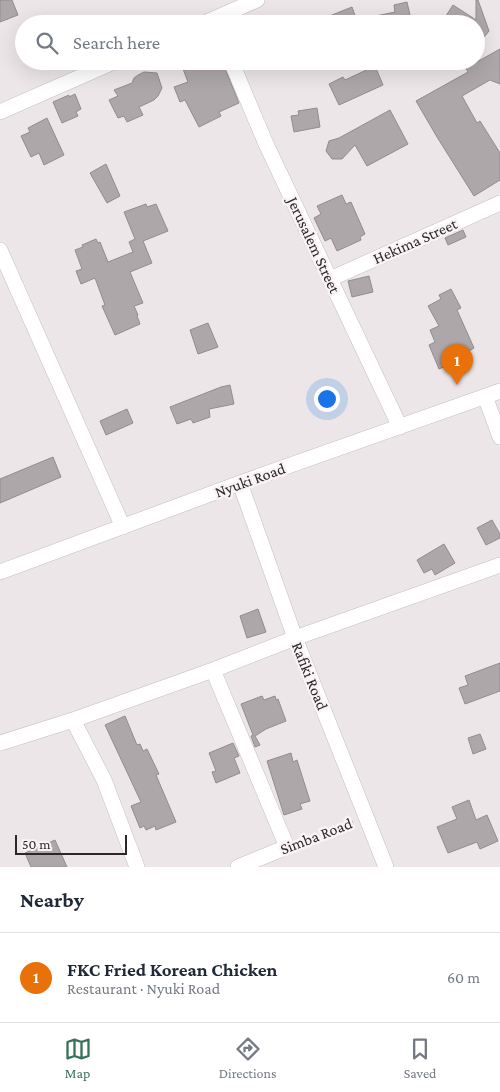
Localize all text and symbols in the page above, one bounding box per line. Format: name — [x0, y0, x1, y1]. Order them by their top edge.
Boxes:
search box — [15, 15, 485, 70]
icon: search — [33, 29, 61, 57]
text: Search here — [73, 32, 160, 53]
street label: Jerusalem Street — [283, 192, 344, 297]
street label: Hekima Street — [370, 215, 460, 267]
pin: 1 — [441, 344, 473, 385]
your location — [314, 386, 340, 412]
street label: Nyuki Road — [213, 459, 288, 501]
street label: Rafiki Road — [289, 639, 332, 713]
street label: Simba Road — [278, 814, 355, 857]
scale bar — [15, 832, 128, 855]
text: 50 m — [22, 836, 50, 852]
text: Nearby — [20, 888, 84, 912]
text: FKC Fried Korean Chicken — [67, 959, 278, 980]
text: 1 — [33, 969, 39, 986]
text: 60 m — [447, 969, 480, 986]
text: Restaurant · Nyuki Road — [67, 980, 220, 997]
tab: Map — [64, 1035, 92, 1081]
tab: Directions — [219, 1035, 277, 1081]
tab: Saved — [404, 1035, 436, 1081]

